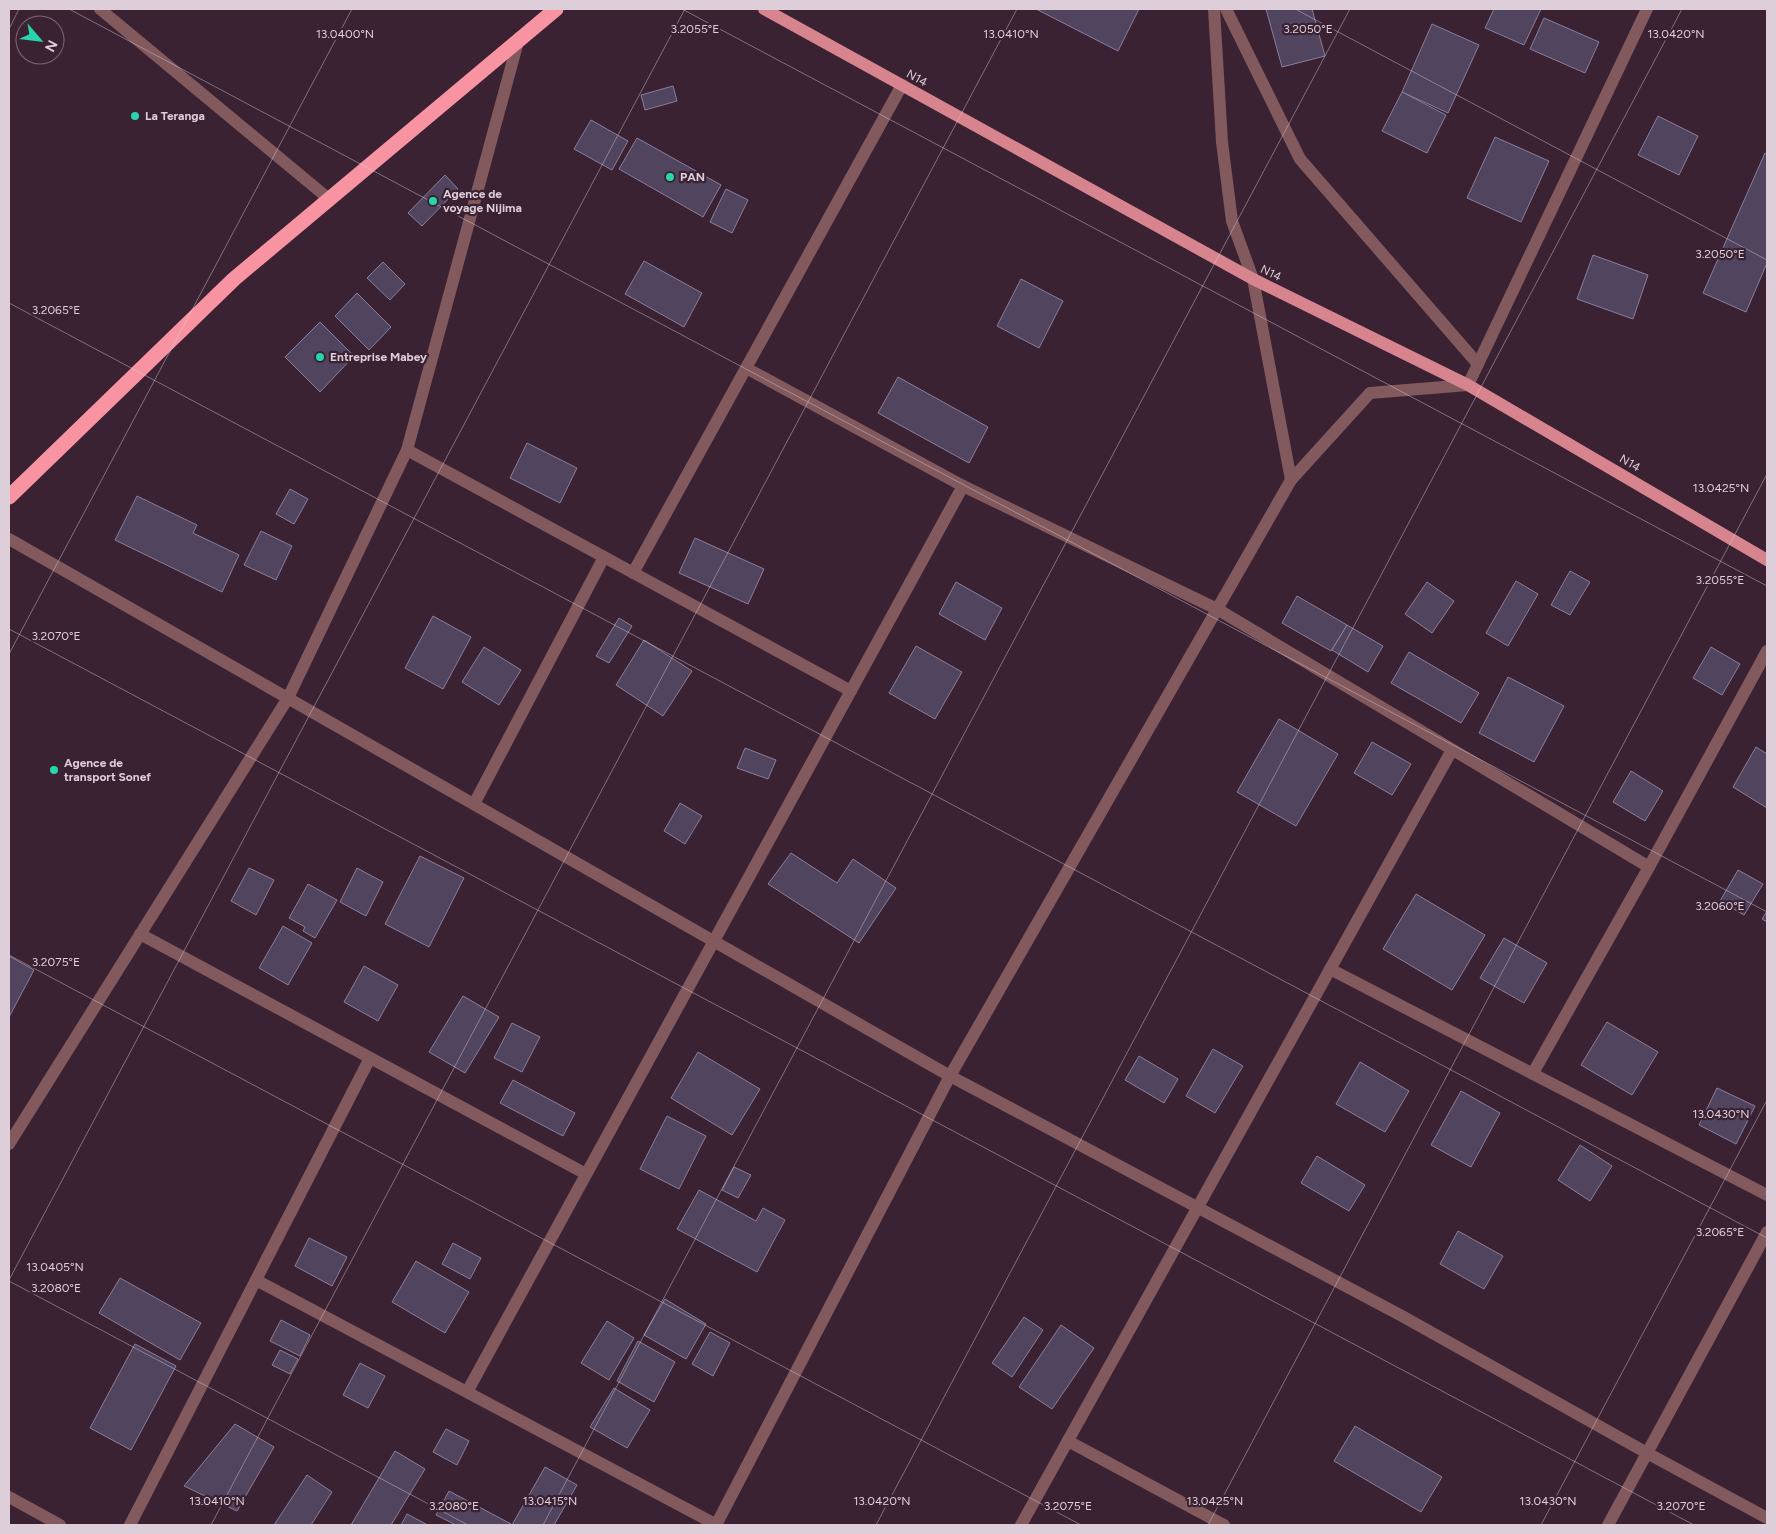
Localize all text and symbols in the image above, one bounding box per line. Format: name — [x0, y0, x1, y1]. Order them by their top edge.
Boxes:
north arrow — [15, 15, 65, 65]
text: 3.2055°E — [671, 22, 719, 36]
text: 3.2050°E — [1283, 22, 1333, 36]
text: 13.0400°N — [316, 27, 374, 41]
text: 13.0410°N — [983, 27, 1039, 41]
text: 13.0420°N — [1647, 27, 1705, 41]
text: N — [41, 37, 61, 55]
street label: N14 — [904, 67, 930, 90]
place label: La Teranga — [145, 109, 205, 123]
marker: La Teranga — [129, 110, 141, 122]
place label: PAN — [680, 170, 705, 184]
marker: PAN — [664, 171, 676, 183]
place label: Agence de voyage Nijima — [443, 187, 522, 215]
marker: Agence de voyage Nijima — [427, 195, 439, 207]
text: 3.2050°E — [1695, 247, 1745, 261]
street label: N14 — [1258, 262, 1284, 284]
text: 3.2065°E — [32, 303, 80, 317]
place label: Entreprise Mabey — [330, 350, 427, 364]
marker: Entreprise Mabey — [314, 351, 326, 363]
street label: N14 — [1617, 452, 1643, 475]
text: 13.0425°N — [1693, 481, 1749, 495]
text: 3.2055°E — [1696, 573, 1744, 587]
text: 3.2070°E — [31, 629, 81, 643]
place label: Agence de transport Sonef — [64, 756, 151, 784]
marker: Agence de transport Sonef — [48, 764, 60, 776]
text: 3.2060°E — [1695, 899, 1745, 913]
text: 3.2075°E — [32, 955, 80, 969]
text: 13.0430°N — [1692, 1107, 1750, 1121]
text: 3.2065°E — [1696, 1225, 1744, 1239]
text: 13.0405°N — [26, 1260, 84, 1274]
text: 3.2080°E — [31, 1281, 81, 1295]
text: 13.0410°N — [189, 1494, 245, 1508]
text: 13.0415°N — [523, 1494, 577, 1508]
text: 13.0420°N — [853, 1494, 911, 1508]
text: 13.0425°N — [1187, 1494, 1243, 1508]
text: 13.0430°N — [1519, 1494, 1577, 1508]
text: 3.2080°E — [429, 1499, 479, 1513]
text: 3.2075°E — [1044, 1499, 1092, 1513]
text: 3.2070°E — [1656, 1499, 1706, 1513]

